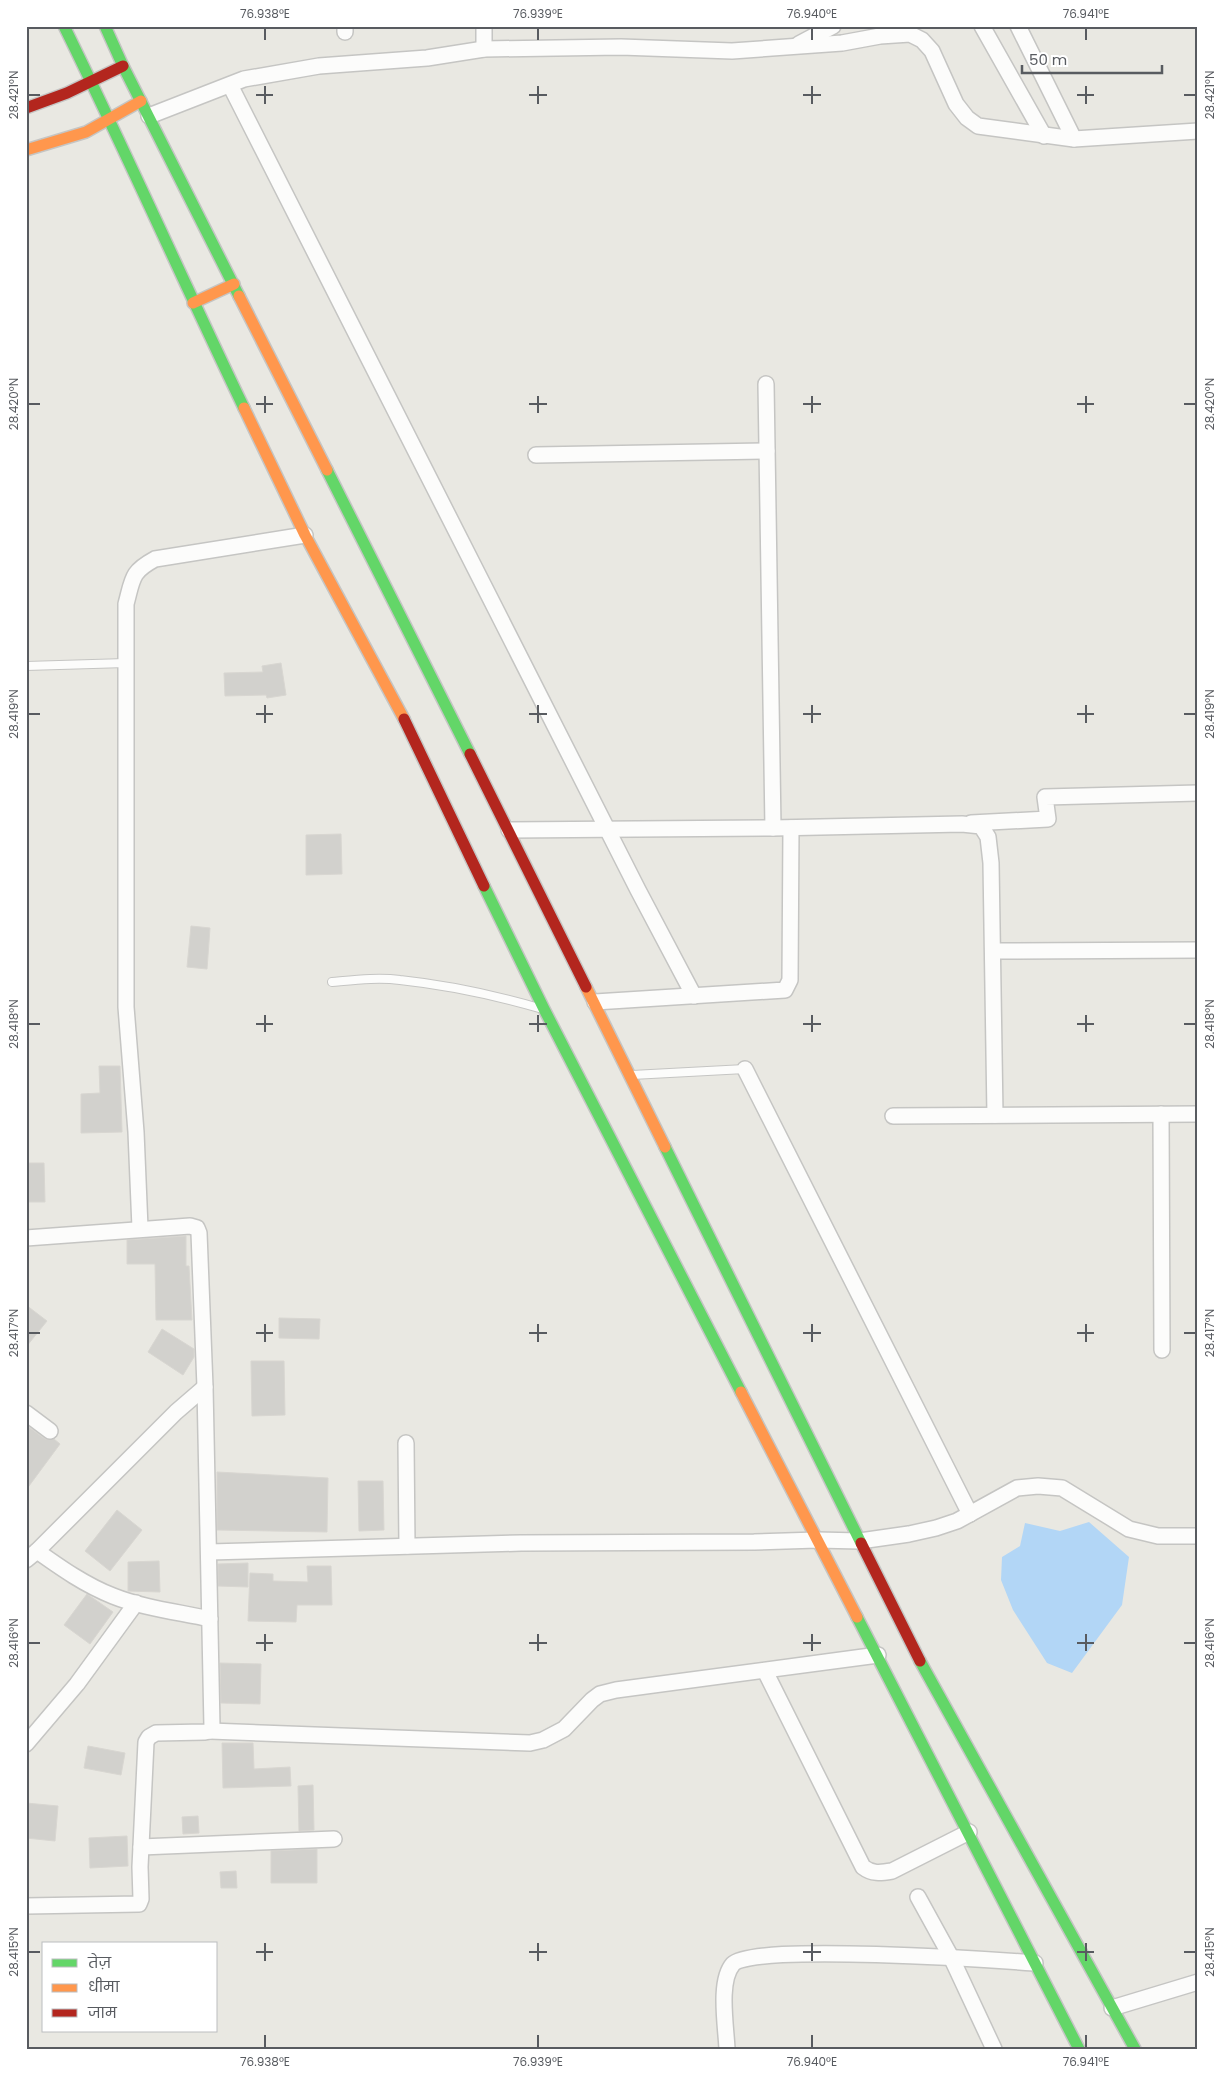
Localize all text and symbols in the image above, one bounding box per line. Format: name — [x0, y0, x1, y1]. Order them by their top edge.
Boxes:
text: 76.938°E — [240, 5, 290, 22]
text: 76.939°E — [513, 5, 563, 22]
text: 76.940°E — [787, 5, 837, 22]
text: 76.941°E — [1063, 5, 1109, 22]
scale bar — [1022, 42, 1162, 74]
text: 50 m — [1029, 49, 1067, 70]
text: 28.421°N — [5, 71, 22, 119]
text: 28.421°N — [1201, 71, 1218, 119]
text: 28.420°N — [5, 378, 22, 430]
text: 28.420°N — [1201, 378, 1218, 430]
text: 28.419°N — [5, 689, 22, 739]
text: 28.419°N — [1201, 689, 1218, 739]
text: 28.418°N — [5, 999, 22, 1049]
text: 28.418°N — [1201, 999, 1218, 1049]
text: 28.417°N — [5, 1309, 22, 1357]
text: 28.417°N — [1201, 1309, 1218, 1357]
text: 28.416°N — [5, 1618, 22, 1668]
text: 28.416°N — [1201, 1618, 1218, 1668]
text: 28.415°N — [5, 1927, 22, 1977]
text: 28.415°N — [1201, 1927, 1218, 1977]
legend — [42, 1942, 218, 2032]
text: तेज़ — [87, 1952, 111, 1973]
text: धीमा — [88, 1976, 120, 1997]
text: जाम — [87, 2002, 118, 2023]
text: 76.938°E — [240, 2053, 290, 2070]
text: 76.939°E — [513, 2053, 563, 2070]
text: 76.940°E — [787, 2053, 837, 2070]
text: 76.941°E — [1063, 2053, 1109, 2070]

